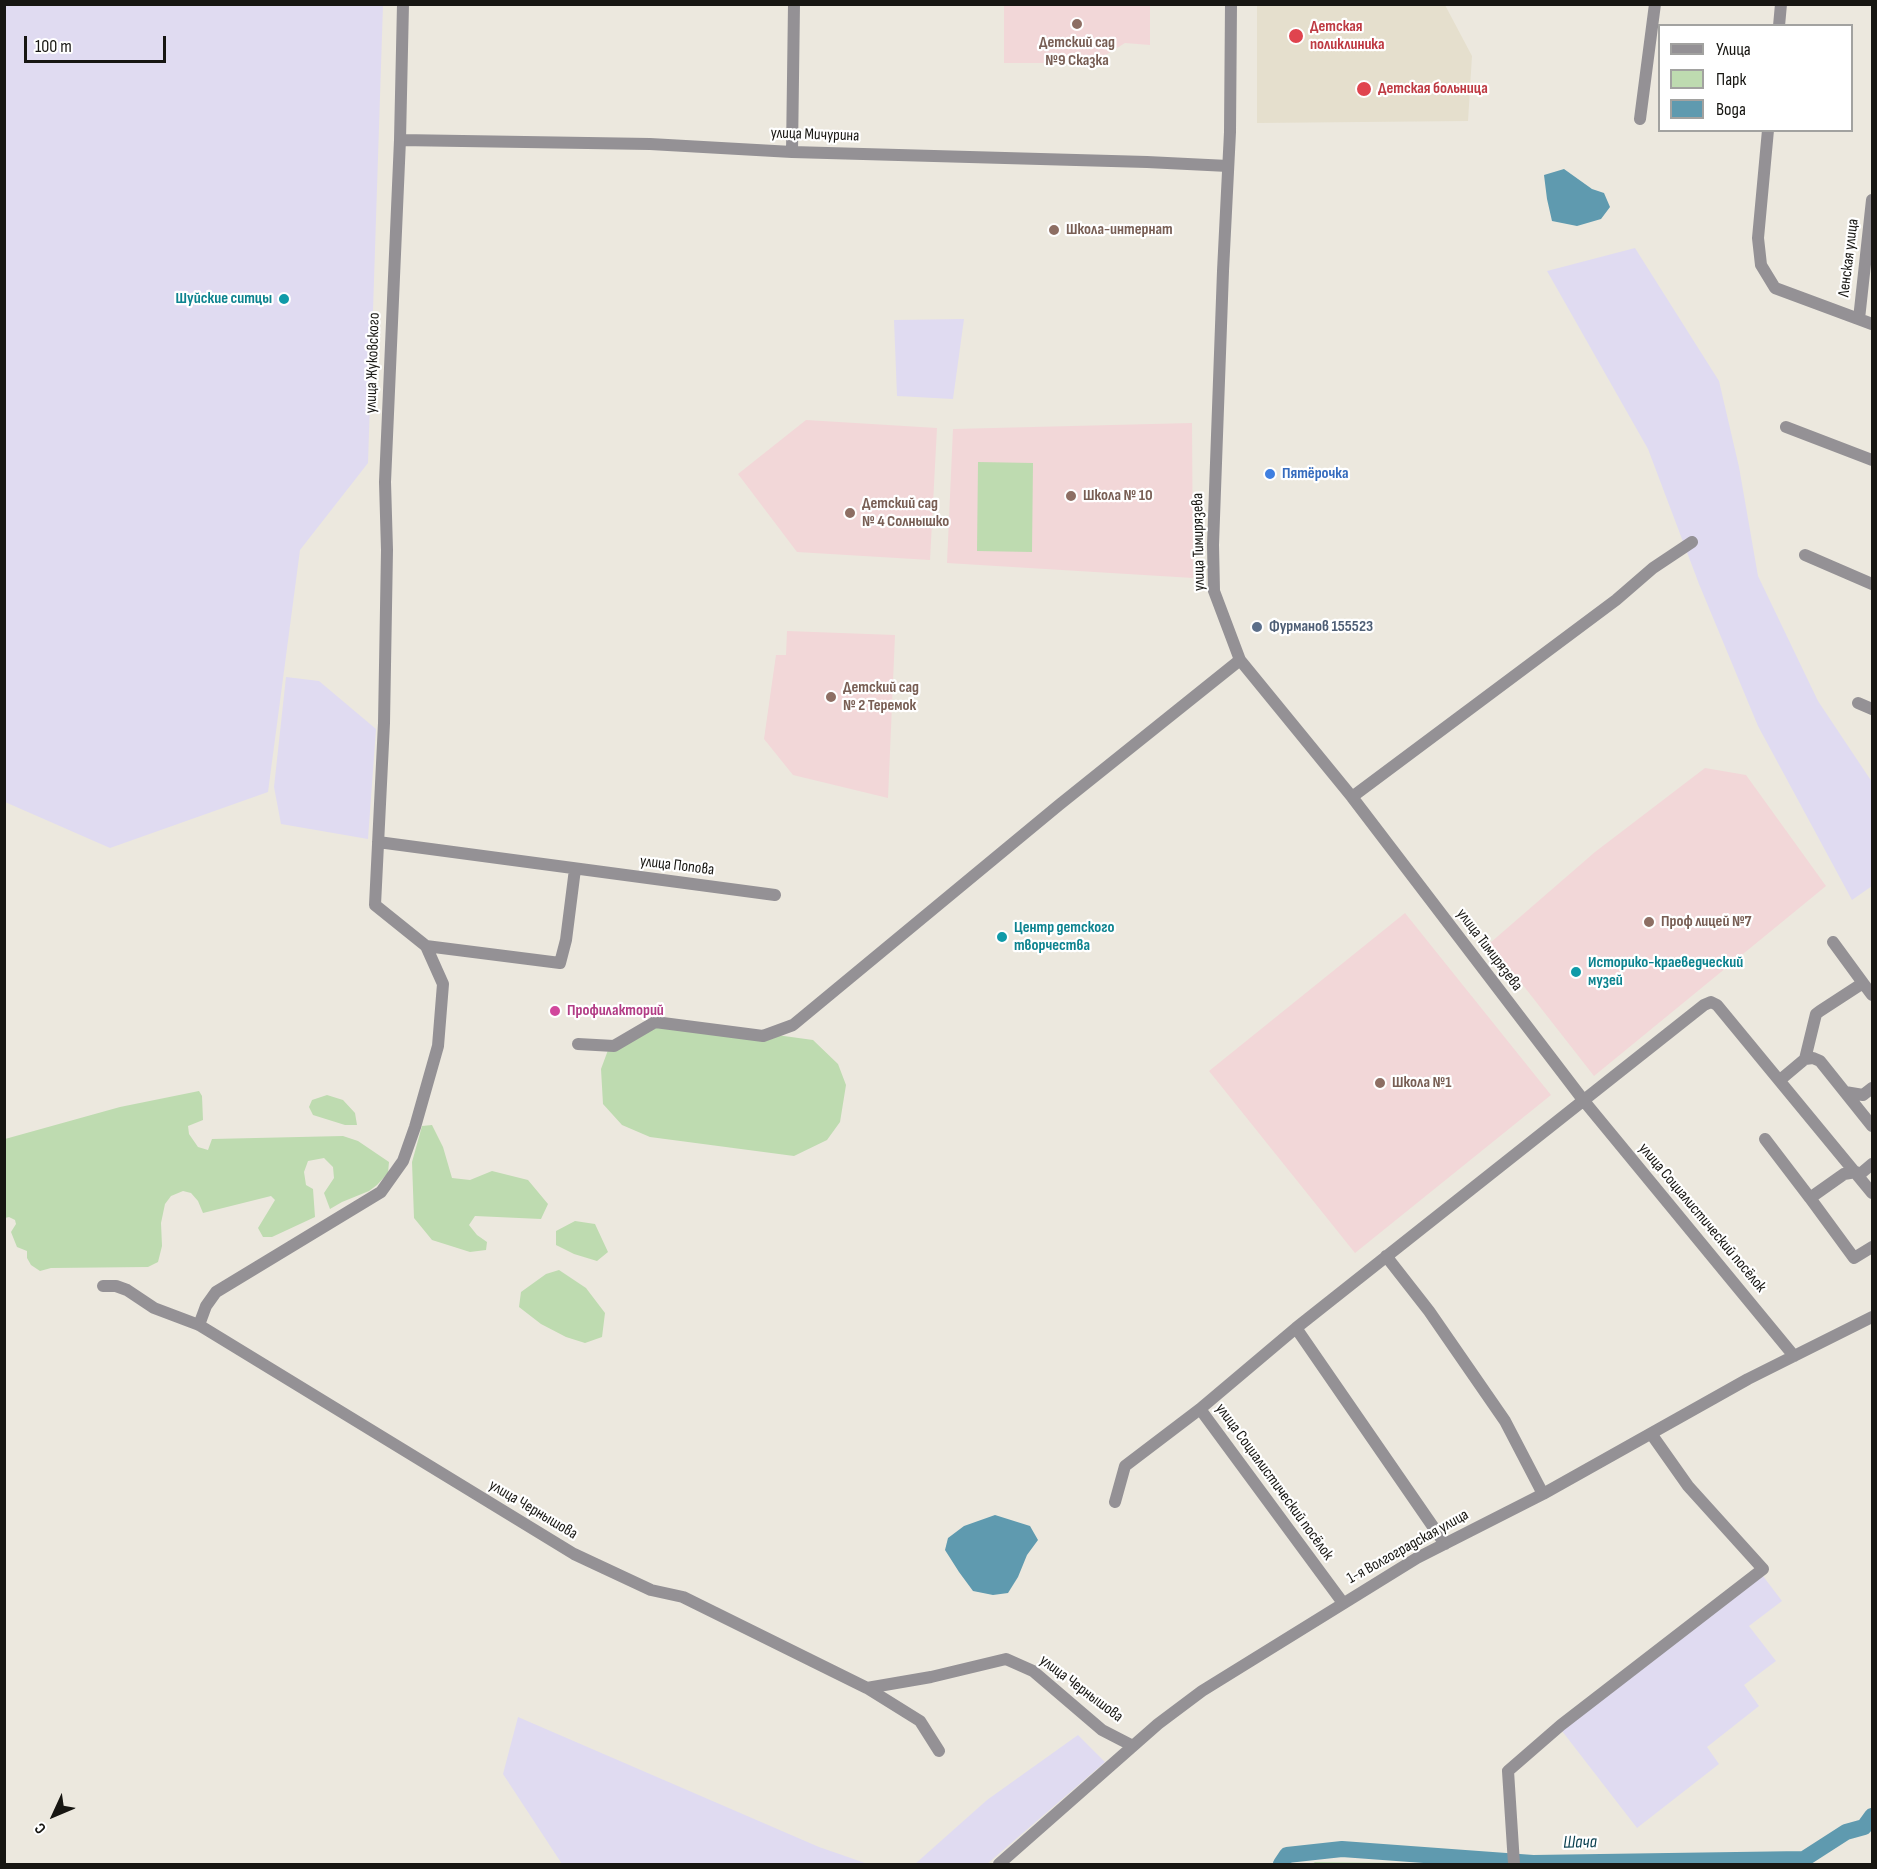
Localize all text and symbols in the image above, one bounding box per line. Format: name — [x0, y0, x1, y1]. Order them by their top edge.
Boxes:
marker: Детский сад №9 Сказка — [1070, 17, 1084, 31]
place label: Детская поликлиника — [1310, 17, 1385, 55]
scale bar — [27, 24, 170, 62]
legend — [1658, 24, 1853, 132]
marker: Детская поликлиника — [1287, 27, 1305, 45]
place label: Детский сад №9 Сказка — [1039, 33, 1115, 71]
text: 100 m — [35, 36, 72, 57]
text: Улица — [1716, 39, 1751, 60]
text: Парк — [1716, 69, 1746, 90]
place label: Детская больница — [1378, 79, 1488, 99]
marker: Детская больница — [1355, 80, 1373, 98]
text: Вода — [1716, 99, 1746, 120]
street label: улица Мичурина — [770, 124, 860, 146]
street label: Ленская улица — [1835, 218, 1863, 298]
place label: Школа-интернат — [1066, 220, 1173, 240]
marker: Школа-интернат — [1047, 223, 1061, 237]
place label: Шуйские ситцы — [176, 289, 272, 309]
marker: Шуйские ситцы — [277, 292, 291, 306]
street label: улица Жуковского — [362, 312, 384, 414]
place label: Пятёрочка — [1282, 464, 1349, 484]
marker: Пятёрочка — [1263, 467, 1277, 481]
place label: Школа № 10 — [1083, 486, 1153, 506]
marker: Школа № 10 — [1064, 489, 1078, 503]
street label: улица Тимирязева — [1189, 493, 1209, 591]
place label: Детский сад № 4 Солнышко — [862, 494, 949, 532]
marker: Детский сад № 4 Солнышко — [843, 506, 857, 520]
place label: Фурманов 155523 — [1269, 617, 1373, 637]
marker: Фурманов 155523 — [1250, 620, 1264, 634]
place label: Детский сад № 2 Теремок — [843, 678, 919, 716]
marker: Детский сад № 2 Теремок — [824, 690, 838, 704]
street label: улица Попова — [639, 852, 715, 880]
street label: улица Тимирязева — [1452, 905, 1526, 995]
place label: Проф лицей №7 — [1661, 912, 1752, 932]
marker: Проф лицей №7 — [1642, 915, 1656, 929]
place label: Центр детского творчества — [1014, 918, 1114, 956]
marker: Центр детского творчества — [995, 930, 1009, 944]
place label: Историко-краеведческий музей — [1588, 953, 1743, 991]
marker: Историко-краеведческий музей — [1569, 965, 1583, 979]
place label: Профилакторий — [567, 1001, 664, 1021]
marker: Профилакторий — [548, 1004, 562, 1018]
place label: Школа №1 — [1392, 1073, 1451, 1093]
marker: Школа №1 — [1373, 1076, 1387, 1090]
street label: улица Социалистический посёлок — [1634, 1139, 1770, 1297]
street label: улица Социалистический посёлок — [1211, 1400, 1337, 1564]
street label: улица Чернышова — [485, 1476, 581, 1544]
street label: 1-я Волгоградская улица — [1344, 1506, 1472, 1588]
street label: улица Чернышова — [1035, 1651, 1127, 1727]
north arrow — [24, 1785, 84, 1845]
text: С — [31, 1818, 50, 1837]
water label: Шача — [1563, 1832, 1597, 1854]

